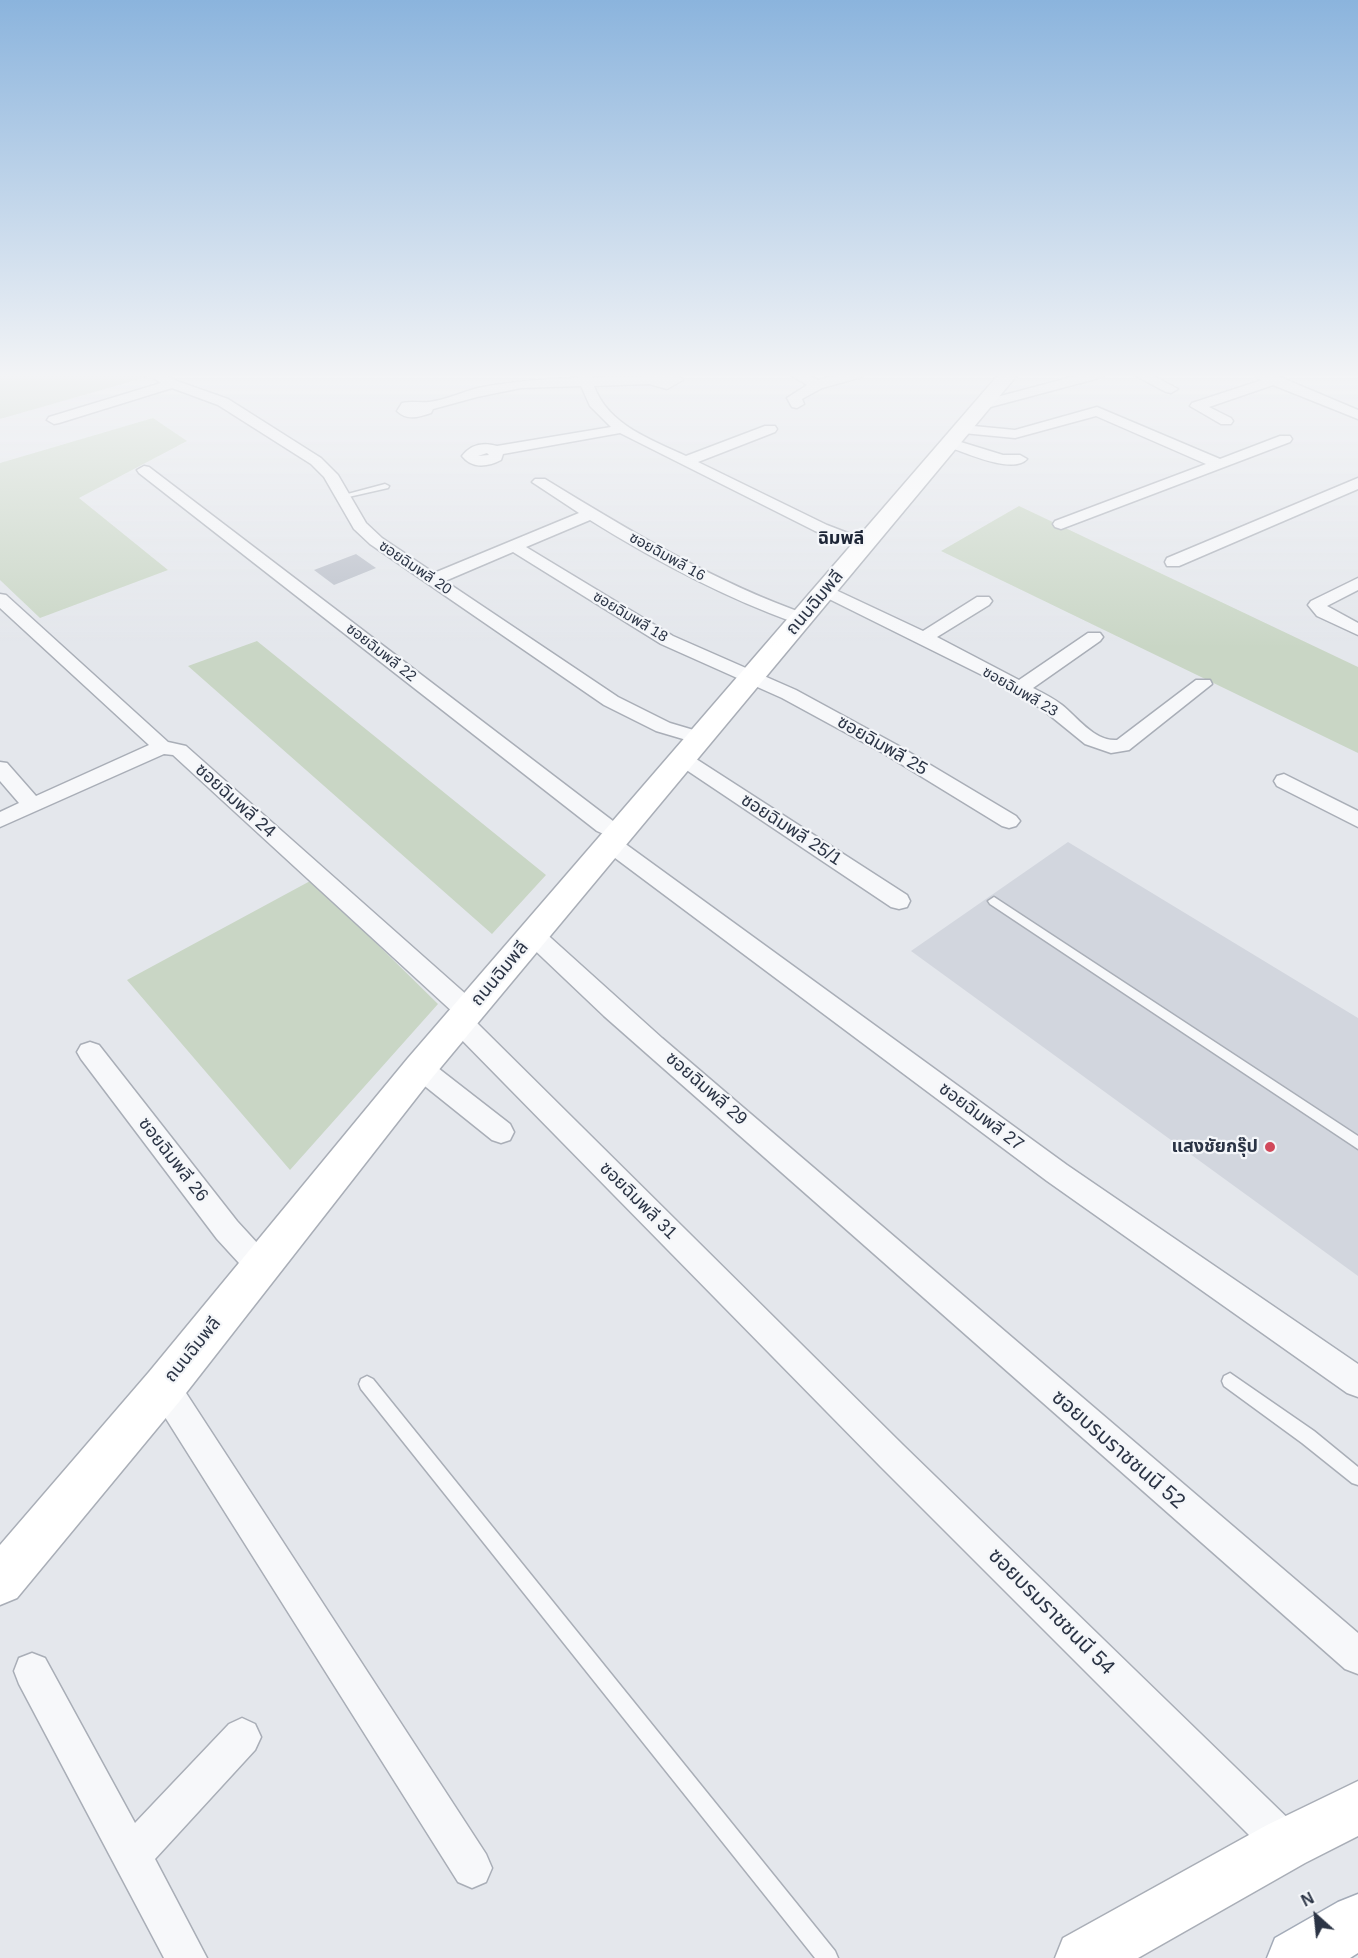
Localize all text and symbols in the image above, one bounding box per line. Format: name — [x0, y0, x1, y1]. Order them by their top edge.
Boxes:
district label: ฉิมพลี — [818, 528, 864, 550]
street label: ซอยฉิมพลี 16 — [626, 529, 708, 585]
street label: ซอยฉิมพลี 20 — [375, 537, 455, 599]
street label: ถนนฉิมพลี — [782, 566, 848, 640]
street label: ซอยฉิมพลี 18 — [589, 588, 671, 646]
street label: ซอยฉิมพลี 22 — [342, 620, 420, 686]
street label: ซอยฉิมพลี 23 — [979, 663, 1061, 721]
street label: ซอยฉิมพลี 25 — [833, 711, 931, 781]
street label: ซอยฉิมพลี 24 — [190, 759, 280, 843]
street label: ซอยฉิมพลี 25/1 — [737, 789, 845, 871]
street label: ถนนฉิมพลี — [467, 937, 533, 1011]
street label: ซอยฉิมพลี 29 — [661, 1048, 751, 1130]
street label: ซอยฉิมพลี 27 — [934, 1078, 1028, 1156]
street label: ซอยฉิมพลี 26 — [133, 1114, 213, 1206]
place label: แสงชัยกรุ๊ป — [1171, 1136, 1258, 1158]
marker: แสงชัยกรุ๊ป — [1263, 1140, 1277, 1154]
street label: ซอยฉิมพลี 31 — [595, 1158, 681, 1244]
street label: ถนนฉิมพลี — [160, 1313, 226, 1387]
street label: ซอยบรมราชชนนี 52 — [1046, 1385, 1190, 1515]
street label: ซอยบรมราชชนนี 54 — [982, 1543, 1120, 1681]
north arrow — [1286, 1886, 1346, 1946]
text: N — [1299, 1889, 1317, 1910]

